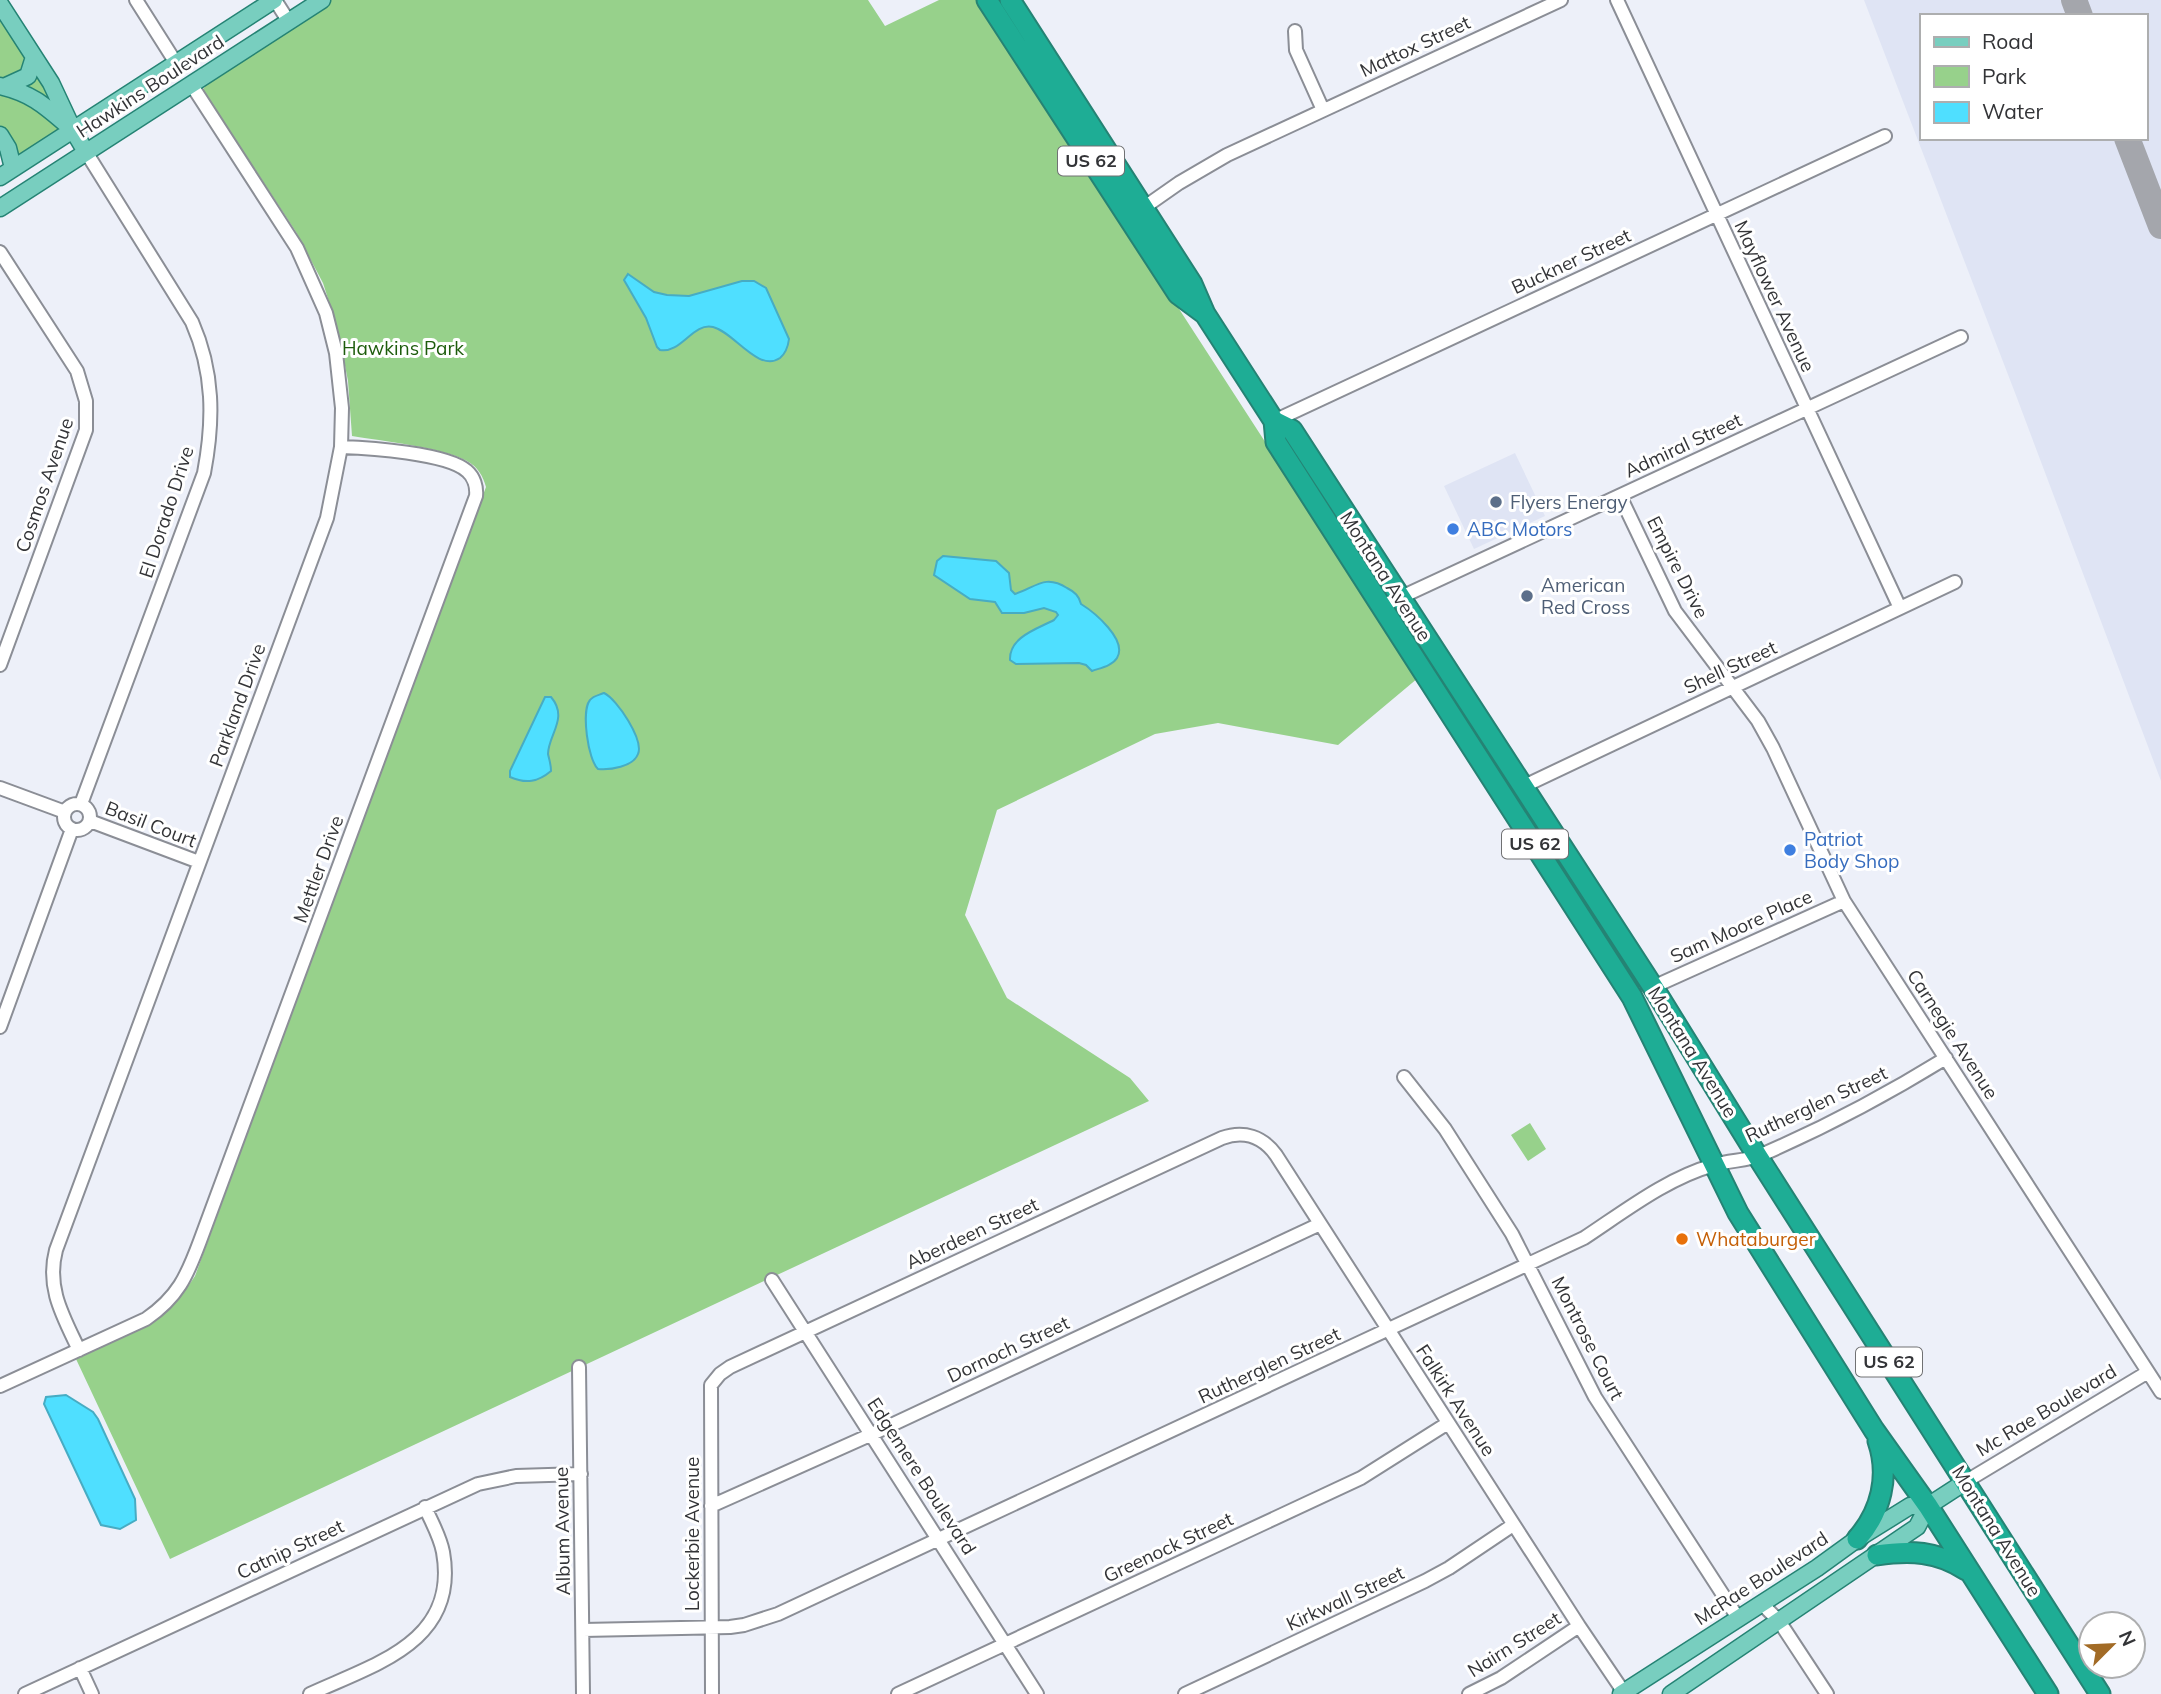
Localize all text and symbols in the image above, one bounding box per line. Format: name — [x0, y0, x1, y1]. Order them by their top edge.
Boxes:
street label: Mattox Street — [1356, 10, 1474, 82]
legend — [1920, 14, 2147, 140]
text: Road — [1982, 28, 2033, 54]
street label: Hawkins Boulevard — [72, 29, 228, 143]
text: Park — [1982, 63, 2026, 89]
text: Water — [1982, 98, 2043, 124]
road number: US 62 — [1058, 146, 1124, 176]
street label: Mayflower Avenue — [1729, 217, 1821, 375]
street label: Buckner Street — [1507, 223, 1635, 299]
park label: Hawkins Park — [342, 336, 464, 360]
street label: Admiral Street — [1621, 407, 1746, 483]
street label: Cosmos Avenue — [10, 415, 78, 555]
street label: El Dorado Drive — [133, 443, 199, 581]
place label: Flyers Energy — [1510, 490, 1628, 514]
marker: Flyers Energy — [1488, 494, 1504, 510]
street label: Montana Avenue — [1335, 507, 1437, 645]
street label: Empire Drive — [1642, 512, 1714, 622]
place label: ABC Motors — [1467, 517, 1573, 541]
marker: ABC Motors — [1445, 521, 1461, 537]
place label: American Red Cross — [1541, 573, 1630, 619]
marker: American Red Cross — [1519, 588, 1535, 604]
street label: Shell Street — [1680, 635, 1781, 699]
street label: Parkland Drive — [204, 640, 270, 770]
street label: Basil Court — [102, 796, 200, 853]
street label: Mettler Drive — [288, 812, 348, 926]
place label: Patriot Body Shop — [1804, 827, 1899, 873]
road number: US 62 — [1502, 830, 1568, 858]
marker: Patriot Body Shop — [1782, 842, 1798, 858]
street label: Sam Moore Place — [1666, 884, 1816, 968]
street label: Carnegie Avenue — [1902, 965, 2004, 1103]
street label: Montana Avenue — [1643, 982, 1743, 1122]
street label: Rutherglen Street — [1741, 1060, 1891, 1147]
street label: Aberdeen Street — [902, 1192, 1042, 1274]
place label: Whataburger — [1696, 1227, 1816, 1251]
marker: Whataburger — [1674, 1231, 1690, 1247]
street label: Montrose Court — [1547, 1272, 1630, 1404]
street label: Dornoch Street — [943, 1310, 1073, 1388]
street label: Rutherglen Street — [1194, 1321, 1344, 1408]
street label: Falkirk Avenue — [1411, 1340, 1501, 1460]
road number: US 62 — [1856, 1348, 1922, 1377]
street label: Mc Rae Boulevard — [1971, 1359, 2121, 1461]
street label: Edgemere Boulevard — [862, 1393, 982, 1559]
street label: Lockerbie Avenue — [680, 1457, 704, 1611]
street label: Montana Avenue — [1947, 1461, 2047, 1601]
street label: Album Avenue — [549, 1466, 575, 1596]
street label: Greenock Street — [1099, 1506, 1237, 1587]
street label: Catnip Street — [233, 1514, 348, 1584]
street label: McRae Boulevard — [1690, 1526, 1832, 1630]
street label: Kirkwall Street — [1282, 1560, 1408, 1636]
street label: Nairn Street — [1463, 1606, 1565, 1682]
north arrow — [2077, 1610, 2147, 1680]
text: N — [2114, 1627, 2141, 1650]

